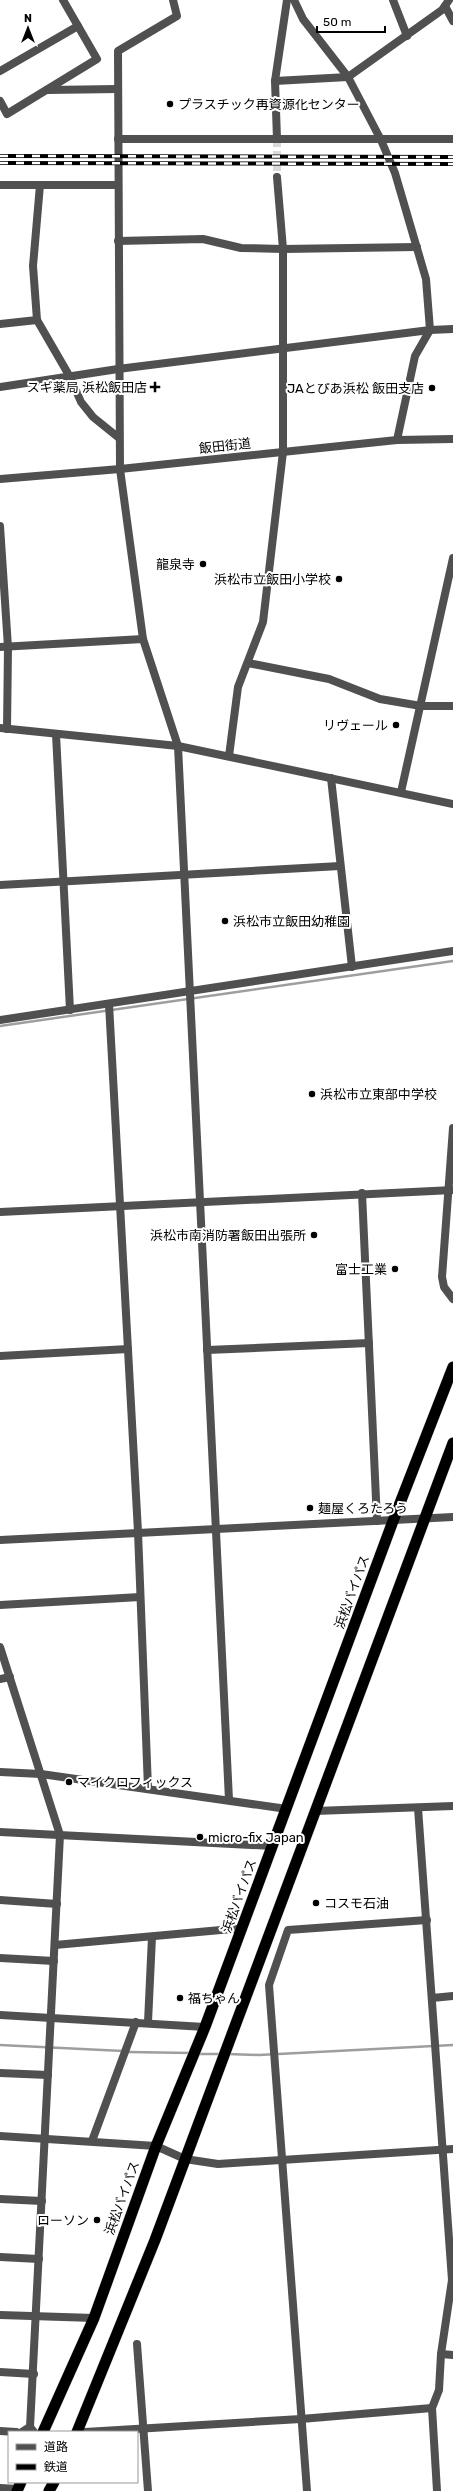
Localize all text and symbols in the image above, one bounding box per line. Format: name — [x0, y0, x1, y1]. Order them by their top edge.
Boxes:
north arrow — [8, 8, 48, 48]
scale bar — [317, 8, 385, 34]
text: N — [24, 12, 32, 25]
text: 50 m — [323, 15, 351, 29]
place label: プラスチック再資源化センター — [178, 97, 360, 112]
marker: プラスチック再資源化センター — [165, 99, 175, 109]
place label: スギ薬局 浜松飯田店 — [27, 380, 147, 395]
place label: JAとぴあ浜松 飯田支店 — [287, 381, 424, 396]
marker: スギ薬局 浜松飯田店 — [150, 382, 160, 392]
marker: JAとぴあ浜松 飯田支店 — [427, 383, 437, 393]
street label: 飯田街道 — [198, 436, 252, 456]
place label: 龍泉寺 — [156, 557, 195, 572]
marker: 龍泉寺 — [198, 559, 208, 569]
place label: 浜松市立飯田小学校 — [214, 572, 331, 587]
marker: 浜松市立飯田小学校 — [334, 574, 344, 584]
place label: リヴェール — [323, 718, 388, 733]
marker: リヴェール — [391, 720, 401, 730]
place label: 浜松市立飯田幼稚園 — [233, 914, 350, 929]
marker: 浜松市立飯田幼稚園 — [220, 916, 230, 926]
place label: 浜松市立東部中学校 — [320, 1087, 437, 1102]
marker: 浜松市立東部中学校 — [307, 1089, 317, 1099]
place label: 浜松市南消防署飯田出張所 — [150, 1228, 306, 1243]
marker: 浜松市南消防署飯田出張所 — [309, 1230, 319, 1240]
place label: 富士工業 — [335, 1262, 387, 1277]
marker: 富士工業 — [390, 1264, 400, 1274]
place label: 麺屋くろたろう — [318, 1501, 408, 1516]
marker: 麺屋くろたろう — [305, 1503, 315, 1513]
street label: 浜松バイパス — [332, 1553, 372, 1631]
place label: マイクロフィックス — [77, 1775, 193, 1790]
marker: マイクロフィックス — [64, 1777, 74, 1787]
place label: micro-fix Japan — [208, 1830, 304, 1845]
marker: micro-fix Japan — [195, 1832, 205, 1842]
street label: 浜松バイパス — [219, 1857, 259, 1935]
place label: コスモ石油 — [324, 1896, 389, 1911]
marker: コスモ石油 — [311, 1898, 321, 1908]
place label: 福ちゃん — [188, 1991, 240, 2006]
marker: 福ちゃん — [175, 1993, 185, 2003]
street label: 浜松バイパス — [102, 2159, 142, 2237]
place label: ローソン — [37, 2213, 89, 2228]
marker: ローソン — [92, 2215, 102, 2225]
legend — [8, 2431, 138, 2483]
text: 道路 — [44, 2440, 68, 2454]
text: 鉄道 — [44, 2460, 68, 2474]

